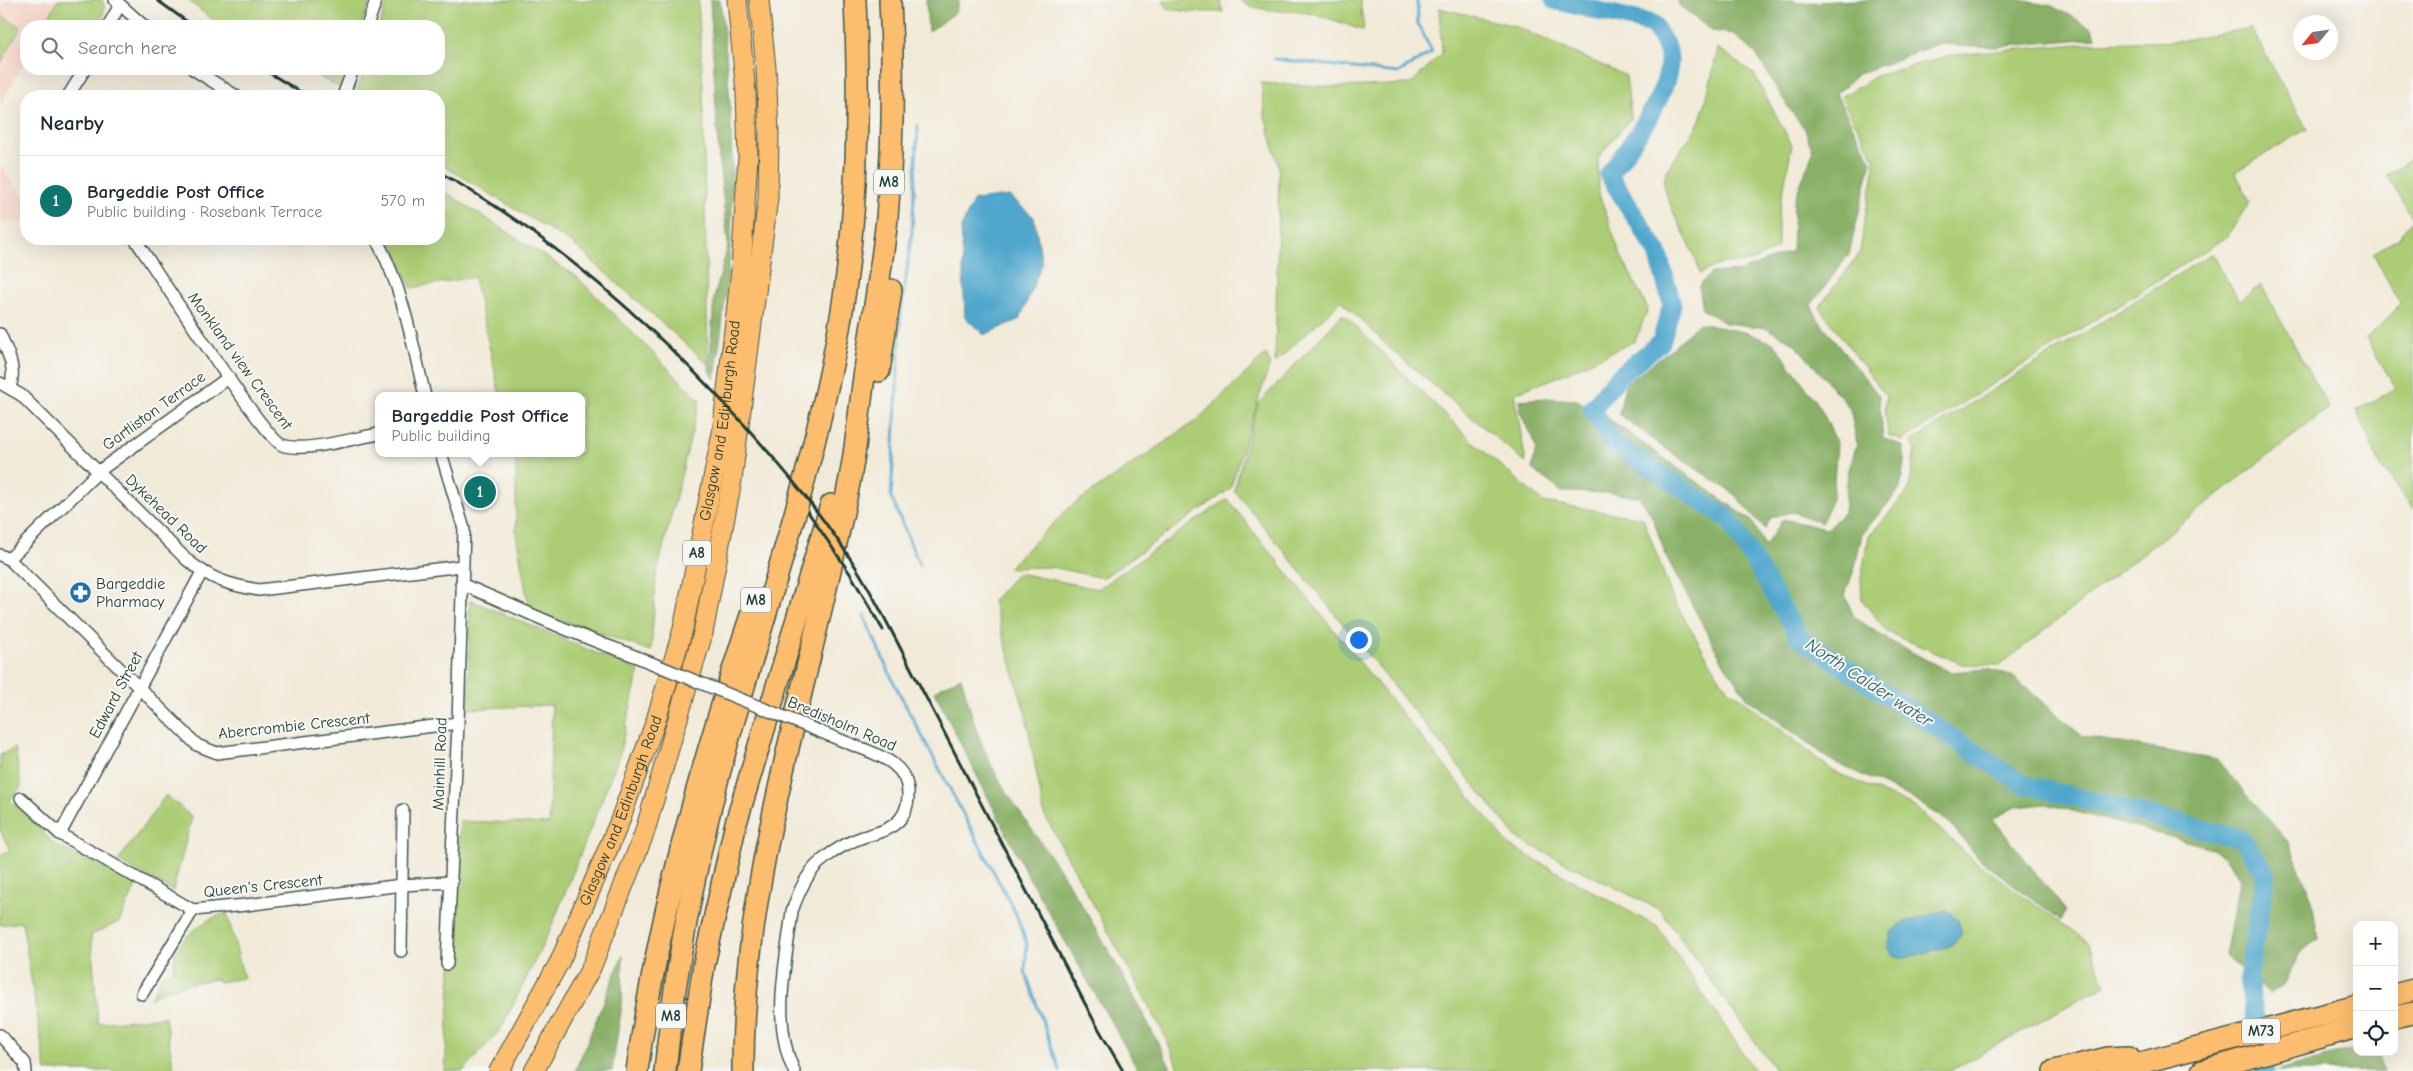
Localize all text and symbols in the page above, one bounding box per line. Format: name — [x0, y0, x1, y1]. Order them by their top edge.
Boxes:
north arrow — [2293, 15, 2338, 60]
search box — [20, 20, 445, 75]
icon: search — [38, 34, 66, 62]
text: Search here — [78, 37, 177, 59]
text: Nearby — [40, 111, 104, 135]
road number: M8 — [874, 170, 904, 194]
text: Bargeddie Post Office — [87, 181, 264, 203]
text: 1 — [53, 192, 59, 210]
text: 570 m — [380, 192, 425, 210]
text: Public building · Rosebank Terrace — [87, 203, 322, 221]
street label: Monkland view Crescent — [184, 289, 296, 434]
street label: Glasgow and Edinburgh Road — [696, 319, 744, 523]
street label: Gartliston Terrace — [99, 368, 209, 454]
popup — [375, 392, 585, 457]
text: Bargeddie Post Office — [391, 405, 569, 427]
text: Public building — [391, 427, 491, 445]
street label: Dykehead Road — [122, 471, 210, 557]
pin: 1 — [464, 473, 496, 511]
road number: A8 — [683, 540, 711, 566]
place label: Bargeddie Pharmacy — [96, 575, 165, 611]
pharmacy icon: Bargeddie Pharmacy — [68, 581, 92, 605]
road number: M8 — [741, 588, 771, 612]
your location — [1346, 627, 1372, 653]
water label: North Calder water — [1801, 634, 1937, 732]
street label: Edward Street — [86, 648, 147, 741]
street label: Bredisholm Road — [785, 693, 899, 755]
street label: Abercrombie Crescent — [217, 709, 371, 743]
street label: Glasgow and Edinburgh Road — [576, 713, 666, 909]
street label: Mainhill Road — [429, 717, 451, 811]
street label: Queen's Crescent — [203, 871, 324, 901]
map controls — [2353, 921, 2398, 1056]
button: + — [2353, 921, 2398, 966]
button: − — [2353, 966, 2398, 1011]
road number: M8 — [656, 1004, 686, 1028]
button: locate — [2353, 1011, 2398, 1056]
road number: M73 — [2242, 1018, 2280, 1044]

